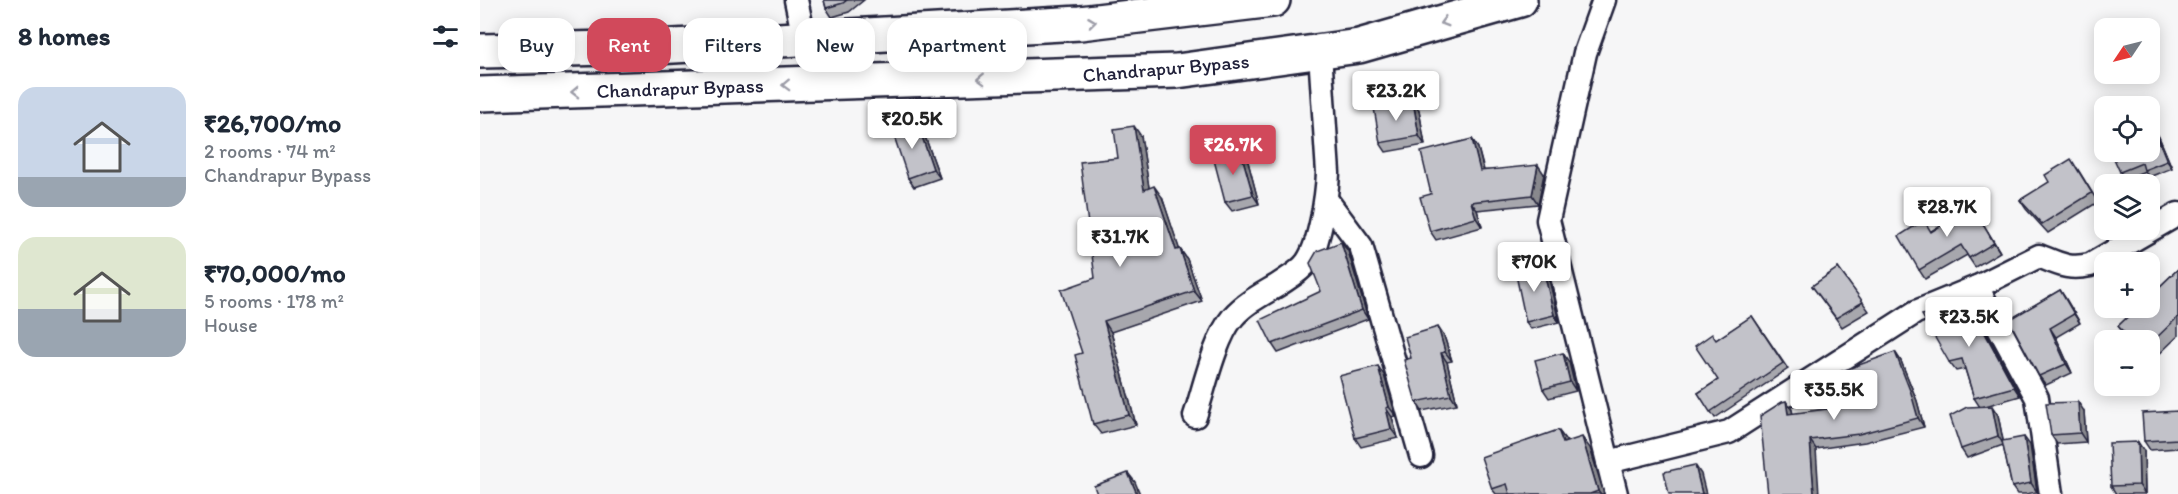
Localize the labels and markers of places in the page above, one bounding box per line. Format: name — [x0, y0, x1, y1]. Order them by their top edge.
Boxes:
pin: ₹23.2K — [1347, 71, 1445, 122]
pin: ₹20.5K — [863, 99, 961, 150]
pin: ₹26.7K — [1184, 125, 1282, 176]
pin: ₹28.7K — [1898, 187, 1996, 238]
pin: ₹31.7K — [1071, 217, 1169, 268]
pin: ₹70K — [1498, 242, 1570, 293]
pin: ₹23.5K — [1920, 297, 2018, 348]
pin: ₹35.5K — [1785, 370, 1883, 421]

